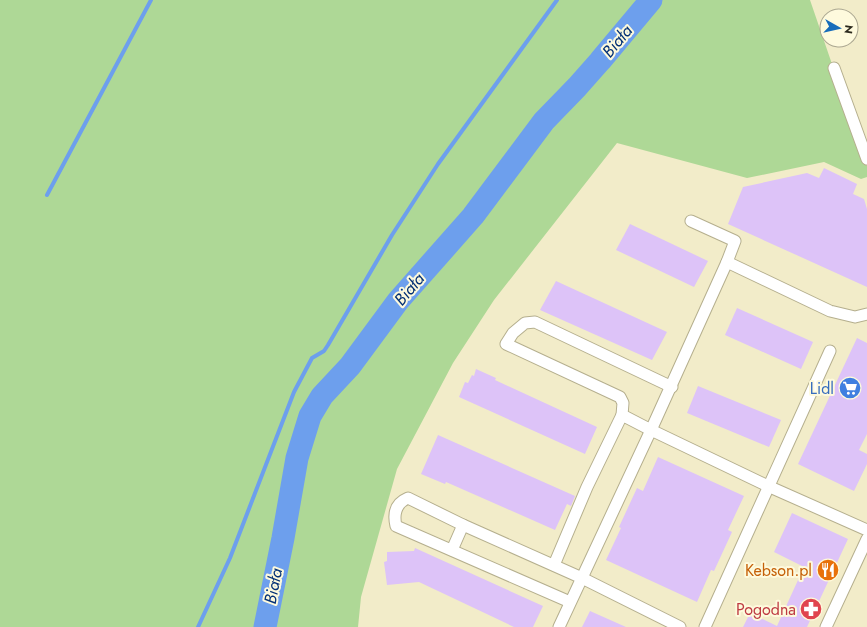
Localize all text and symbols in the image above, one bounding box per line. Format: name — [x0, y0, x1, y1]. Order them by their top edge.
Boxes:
north arrow — [819, 8, 859, 48]
water label: Biała — [596, 19, 638, 63]
text: N — [840, 24, 857, 35]
water label: Biała — [388, 267, 430, 311]
supermarket icon: Lidl — [837, 375, 863, 401]
place label: Lidl — [810, 377, 834, 400]
restaurant icon: Kebson.pl — [815, 557, 841, 583]
place label: Kebson.pl — [745, 559, 812, 582]
water label: Biała — [258, 565, 288, 606]
pharmacy icon: Pogodna — [798, 596, 824, 622]
place label: Pogodna — [736, 598, 796, 621]

